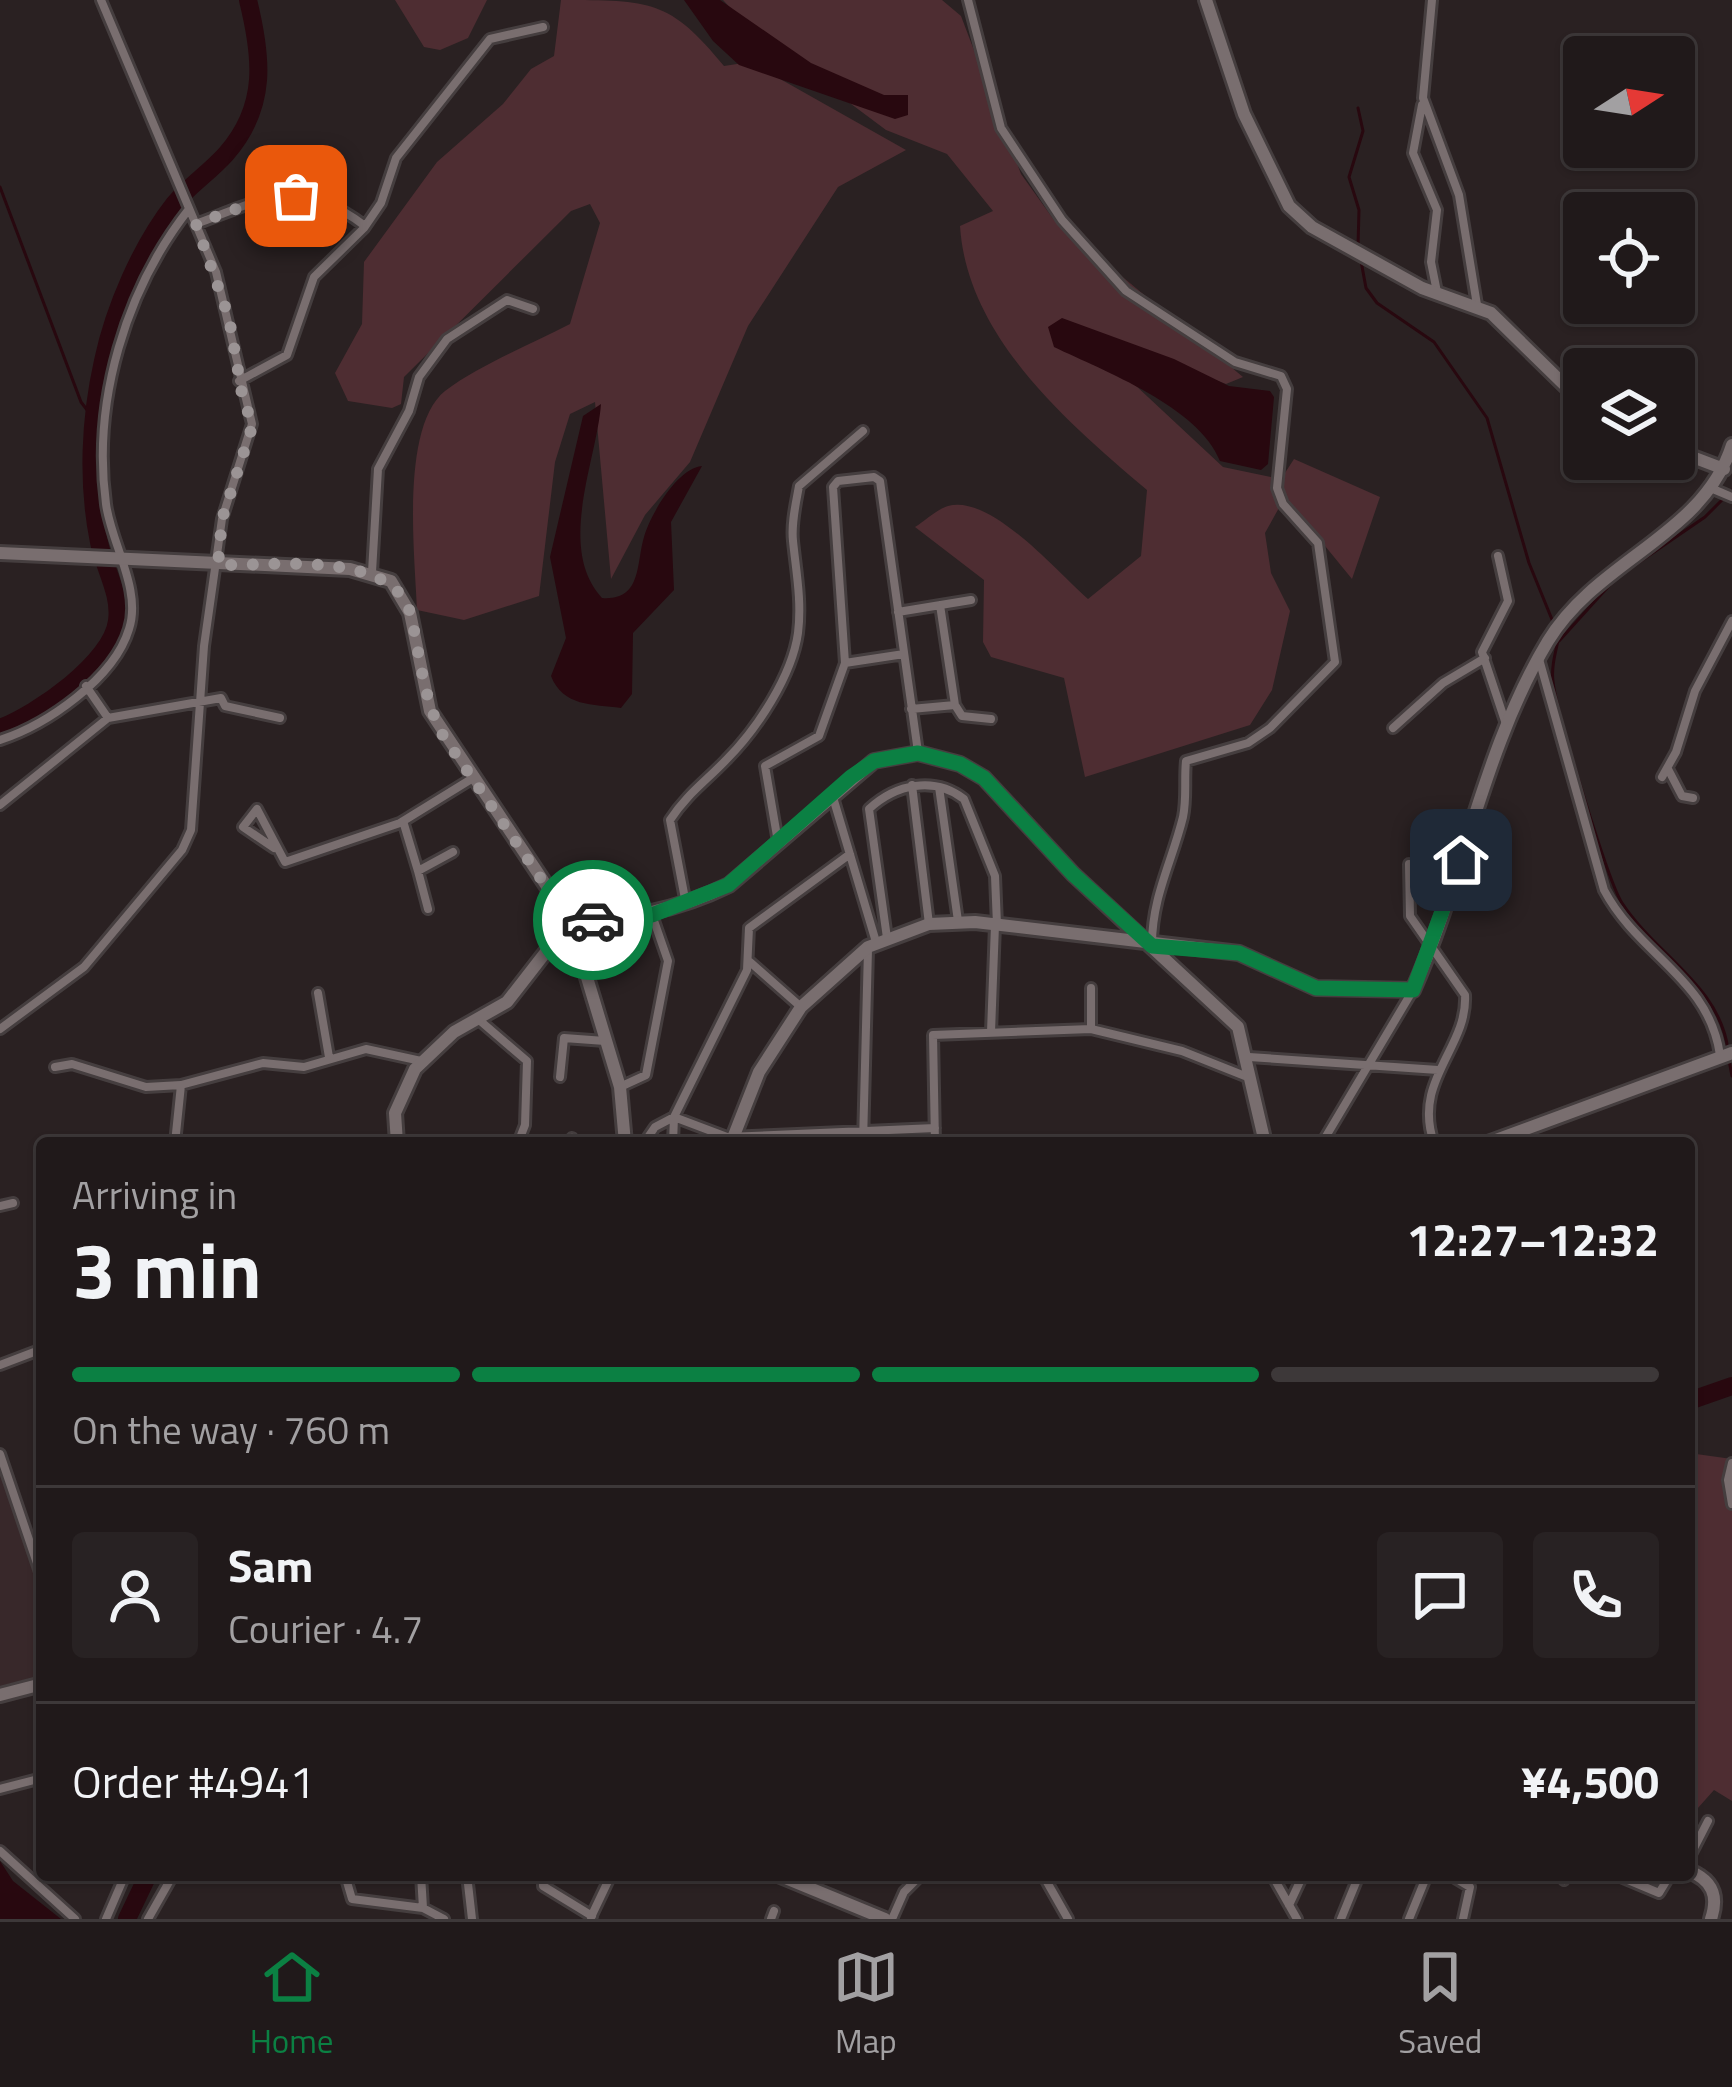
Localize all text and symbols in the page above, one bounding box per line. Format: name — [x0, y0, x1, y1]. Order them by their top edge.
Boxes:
north arrow — [1563, 36, 1695, 168]
map controls — [1563, 36, 1695, 480]
pin — [245, 145, 347, 247]
icon: bag — [263, 163, 329, 229]
button: locate — [1563, 192, 1695, 324]
button: layers — [1563, 348, 1695, 480]
pin — [1410, 809, 1512, 911]
icon: home — [1428, 827, 1494, 893]
courier — [533, 860, 653, 980]
icon: car — [560, 887, 626, 953]
text: Arriving in — [72, 1165, 237, 1224]
text: 12:27–12:32 — [1407, 1205, 1659, 1273]
text: 3 min — [72, 1210, 262, 1328]
text: On the way · 760 m — [72, 1400, 390, 1459]
text: Sam — [228, 1531, 313, 1599]
button: person — [72, 1532, 198, 1658]
button: chat — [1377, 1532, 1503, 1658]
button: phone — [1533, 1532, 1659, 1658]
text: Courier · 4.7 — [228, 1599, 423, 1658]
text: Order #4941 — [72, 1747, 315, 1815]
text: ¥4,500 — [1521, 1747, 1659, 1815]
tab: Home — [250, 1944, 334, 2066]
tab: Map — [833, 1944, 899, 2066]
tab: Saved — [1398, 1944, 1482, 2066]

